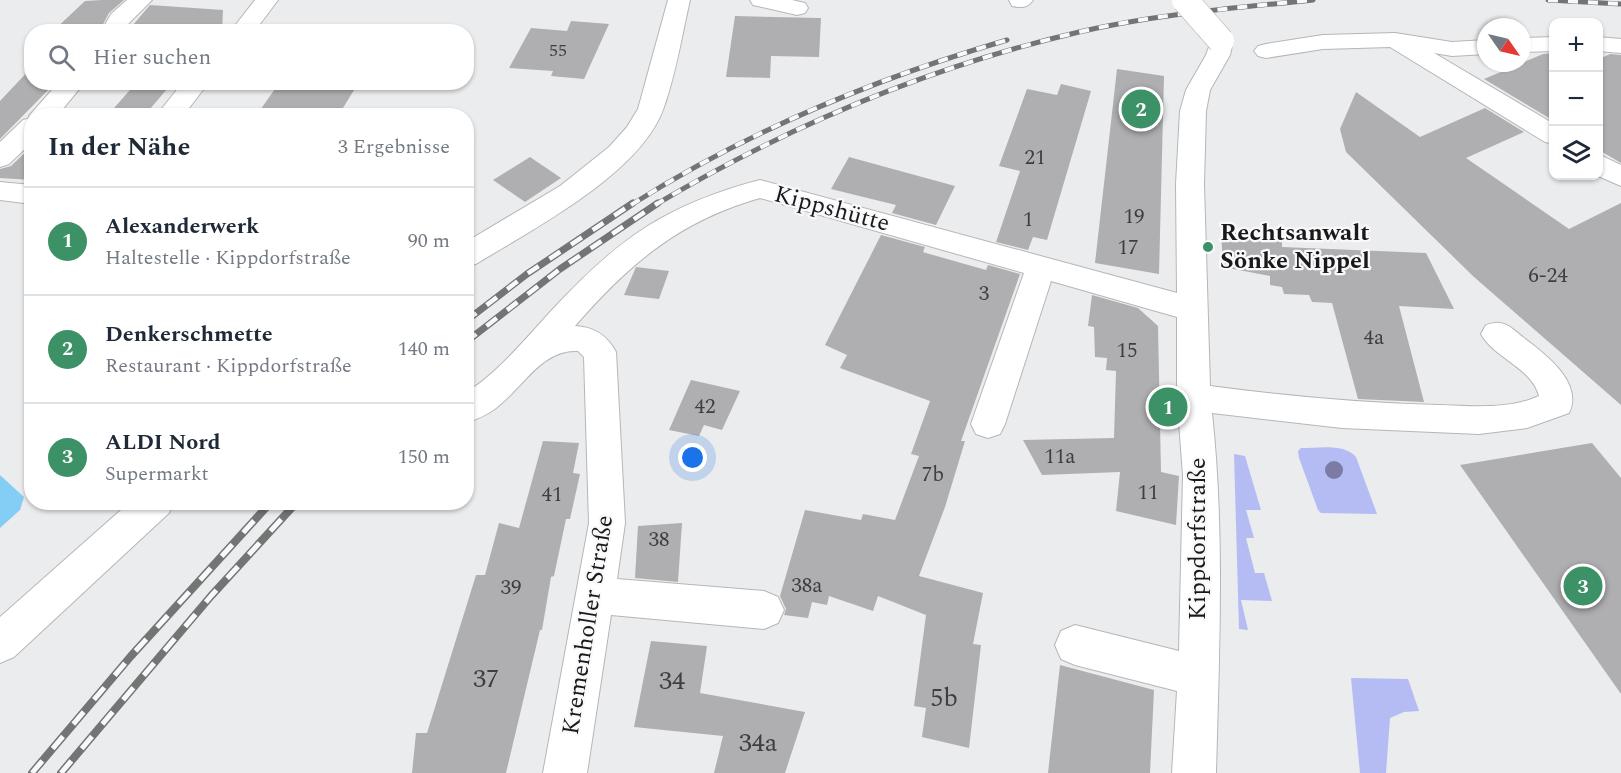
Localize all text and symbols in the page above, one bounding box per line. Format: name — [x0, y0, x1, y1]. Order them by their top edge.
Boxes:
north arrow — [1477, 18, 1531, 72]
map controls — [1549, 18, 1603, 180]
button: + — [1549, 18, 1603, 72]
search box — [24, 24, 474, 90]
house number: 55 — [549, 37, 567, 64]
icon: search — [45, 41, 78, 74]
text: Hier suchen — [93, 41, 211, 74]
button: − — [1549, 72, 1603, 126]
pin: 2 — [1122, 86, 1160, 132]
button: layers — [1549, 126, 1603, 180]
text: In der Nähe — [48, 127, 190, 167]
text: 3 Ergebnisse — [338, 132, 450, 162]
house number: 21 — [1025, 142, 1046, 174]
street label: Kippshütte — [770, 176, 894, 242]
house number: 19 — [1124, 201, 1145, 233]
house number: 1 — [1023, 204, 1033, 236]
text: Alexanderwerk — [105, 210, 259, 243]
place label: Rechtsanwalt Sönke Nippel — [1220, 215, 1370, 279]
text: 1 — [62, 226, 73, 256]
text: 90 m — [408, 226, 450, 256]
house number: 17 — [1118, 232, 1139, 264]
marker: Rechtsanwalt Sönke Nippel — [1201, 240, 1215, 254]
text: Haltestelle · Kippdorfstraße — [105, 243, 351, 273]
house number: 6-24 — [1528, 260, 1568, 292]
house number: 3 — [979, 278, 990, 310]
text: Denkerschmette — [105, 318, 273, 351]
house number: 4a — [1364, 322, 1385, 354]
text: 2 — [62, 334, 73, 364]
text: 140 m — [398, 334, 450, 364]
house number: 15 — [1117, 335, 1138, 367]
text: Restaurant · Kippdorfstraße — [105, 351, 352, 381]
pin: 1 — [1148, 384, 1188, 430]
house number: 42 — [695, 391, 716, 423]
text: ALDI Nord — [105, 426, 220, 459]
house number: 11a — [1044, 441, 1076, 473]
text: 3 — [62, 442, 73, 472]
text: 150 m — [398, 442, 450, 472]
your location — [678, 443, 707, 472]
street label: Kippdorfstraße — [1180, 458, 1216, 620]
text: Supermarkt — [105, 459, 209, 489]
house number: 7b — [922, 459, 944, 491]
house number: 11 — [1138, 477, 1159, 509]
house number: 41 — [542, 479, 563, 511]
street label: Kremenholler Straße — [553, 512, 623, 738]
house number: 38 — [649, 524, 670, 556]
pin: 3 — [1564, 564, 1602, 608]
house number: 38a — [791, 570, 823, 602]
house number: 39 — [501, 572, 522, 604]
house number: 37 — [473, 659, 499, 699]
house number: 34 — [659, 661, 685, 701]
house number: 5b — [930, 678, 958, 718]
house number: 34a — [739, 723, 778, 763]

